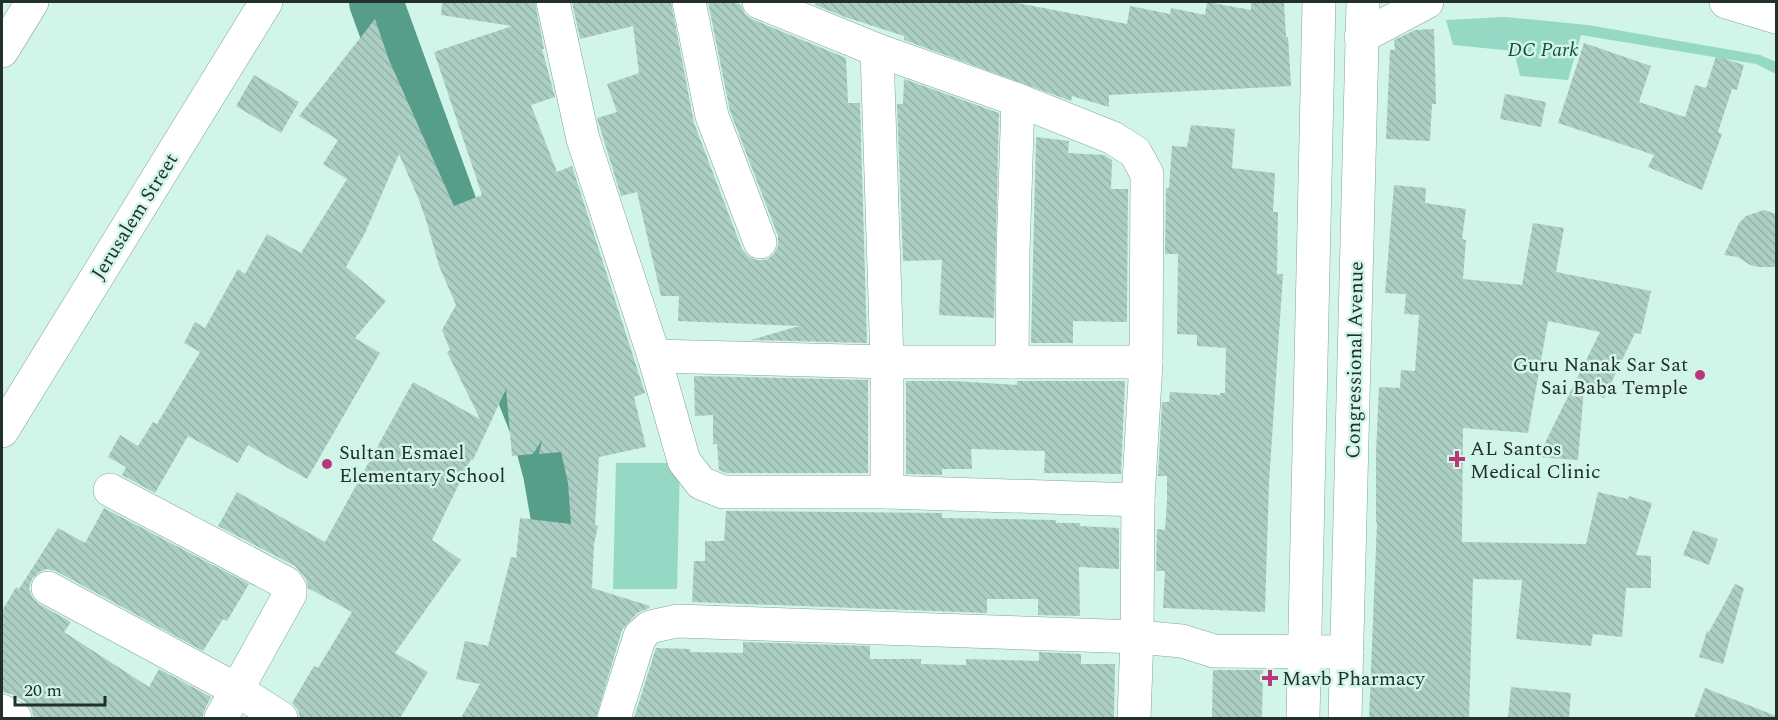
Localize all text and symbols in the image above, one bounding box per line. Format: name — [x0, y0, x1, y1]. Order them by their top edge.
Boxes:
park label: DC Park — [1508, 35, 1579, 65]
street label: Jerusalem Street — [84, 147, 186, 286]
street label: Congressional Avenue — [1338, 261, 1372, 459]
place label: Guru Nanak Sar Sat Sai Baba Temple — [1513, 350, 1688, 403]
marker: Guru Nanak Sar Sat Sai Baba Temple — [1693, 368, 1707, 382]
place label: AL Santos Medical Clinic — [1470, 434, 1600, 487]
place label: Sultan Esmael Elementary School — [339, 438, 505, 491]
marker: AL Santos Medical Clinic — [1448, 450, 1466, 468]
marker: Sultan Esmael Elementary School — [320, 457, 334, 471]
place label: Mavb Pharmacy — [1282, 664, 1426, 694]
scale bar — [15, 669, 105, 707]
marker: Mavb Pharmacy — [1263, 671, 1277, 685]
text: 20 m — [24, 677, 62, 704]

